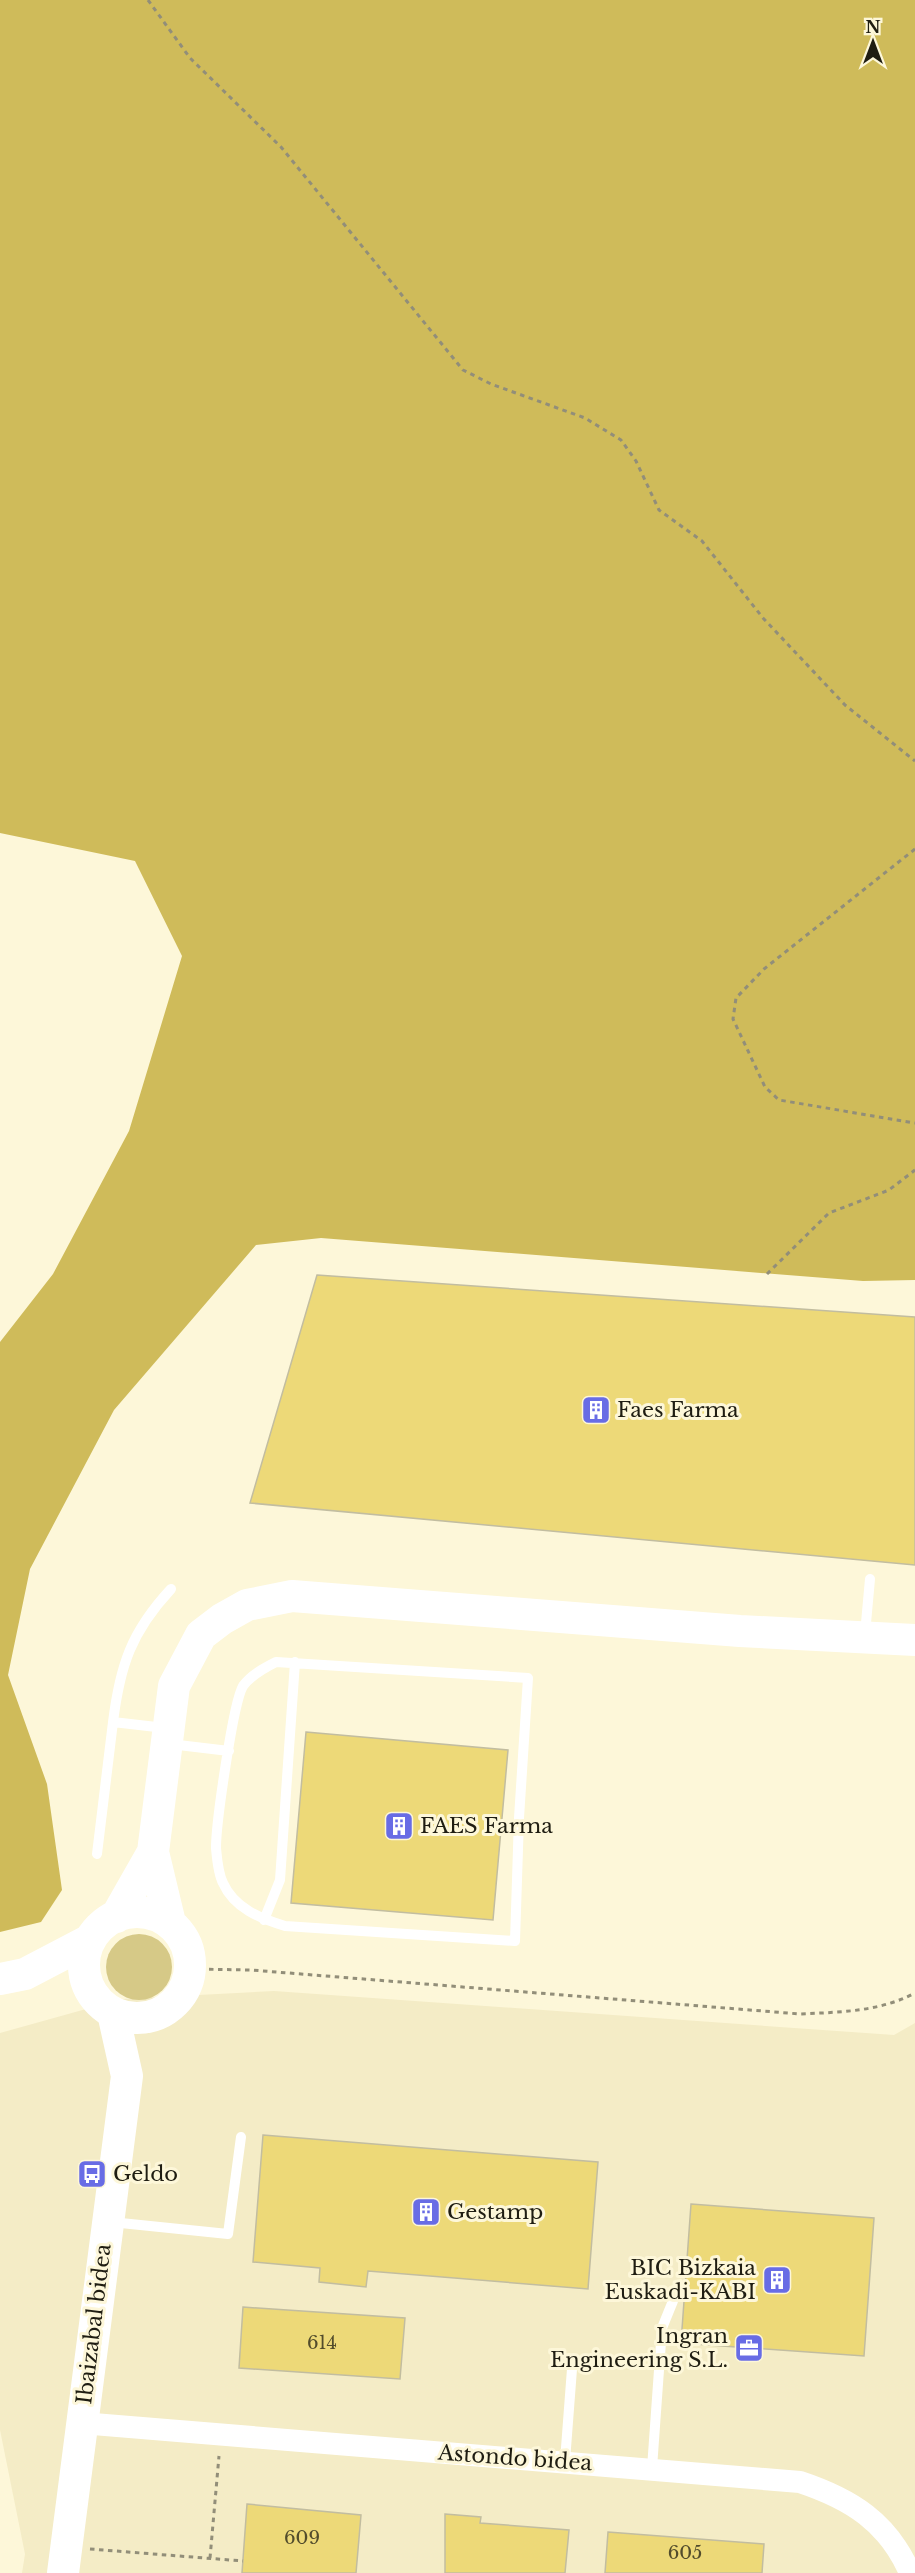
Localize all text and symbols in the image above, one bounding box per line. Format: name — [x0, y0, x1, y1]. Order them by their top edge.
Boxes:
north arrow — [843, 12, 903, 72]
text: N — [865, 17, 881, 37]
building icon: Faes Farma — [580, 1394, 612, 1426]
place label: Faes Farma — [617, 1397, 739, 1423]
building icon: FAES Farma — [383, 1810, 415, 1842]
place label: FAES Farma — [420, 1813, 553, 1839]
bus stop icon: Geldo — [76, 2158, 108, 2190]
place label: Geldo — [113, 2161, 178, 2187]
building icon: Gestamp — [410, 2196, 442, 2228]
place label: Gestamp — [447, 2199, 543, 2225]
street label: Ibaizabal bidea — [71, 2242, 117, 2406]
place label: BIC Bizkaia Euskadi-KABI — [604, 2255, 756, 2305]
building icon: BIC Bizkaia Euskadi-KABI — [761, 2264, 793, 2296]
place label: Ingran Engineering S.L. — [550, 2323, 728, 2373]
house number: 614 — [307, 2332, 337, 2354]
office icon: Ingran Engineering S.L. — [733, 2332, 765, 2364]
street label: Astondo bidea — [436, 2440, 593, 2476]
house number: 609 — [284, 2527, 320, 2549]
house number: 605 — [668, 2542, 702, 2564]

